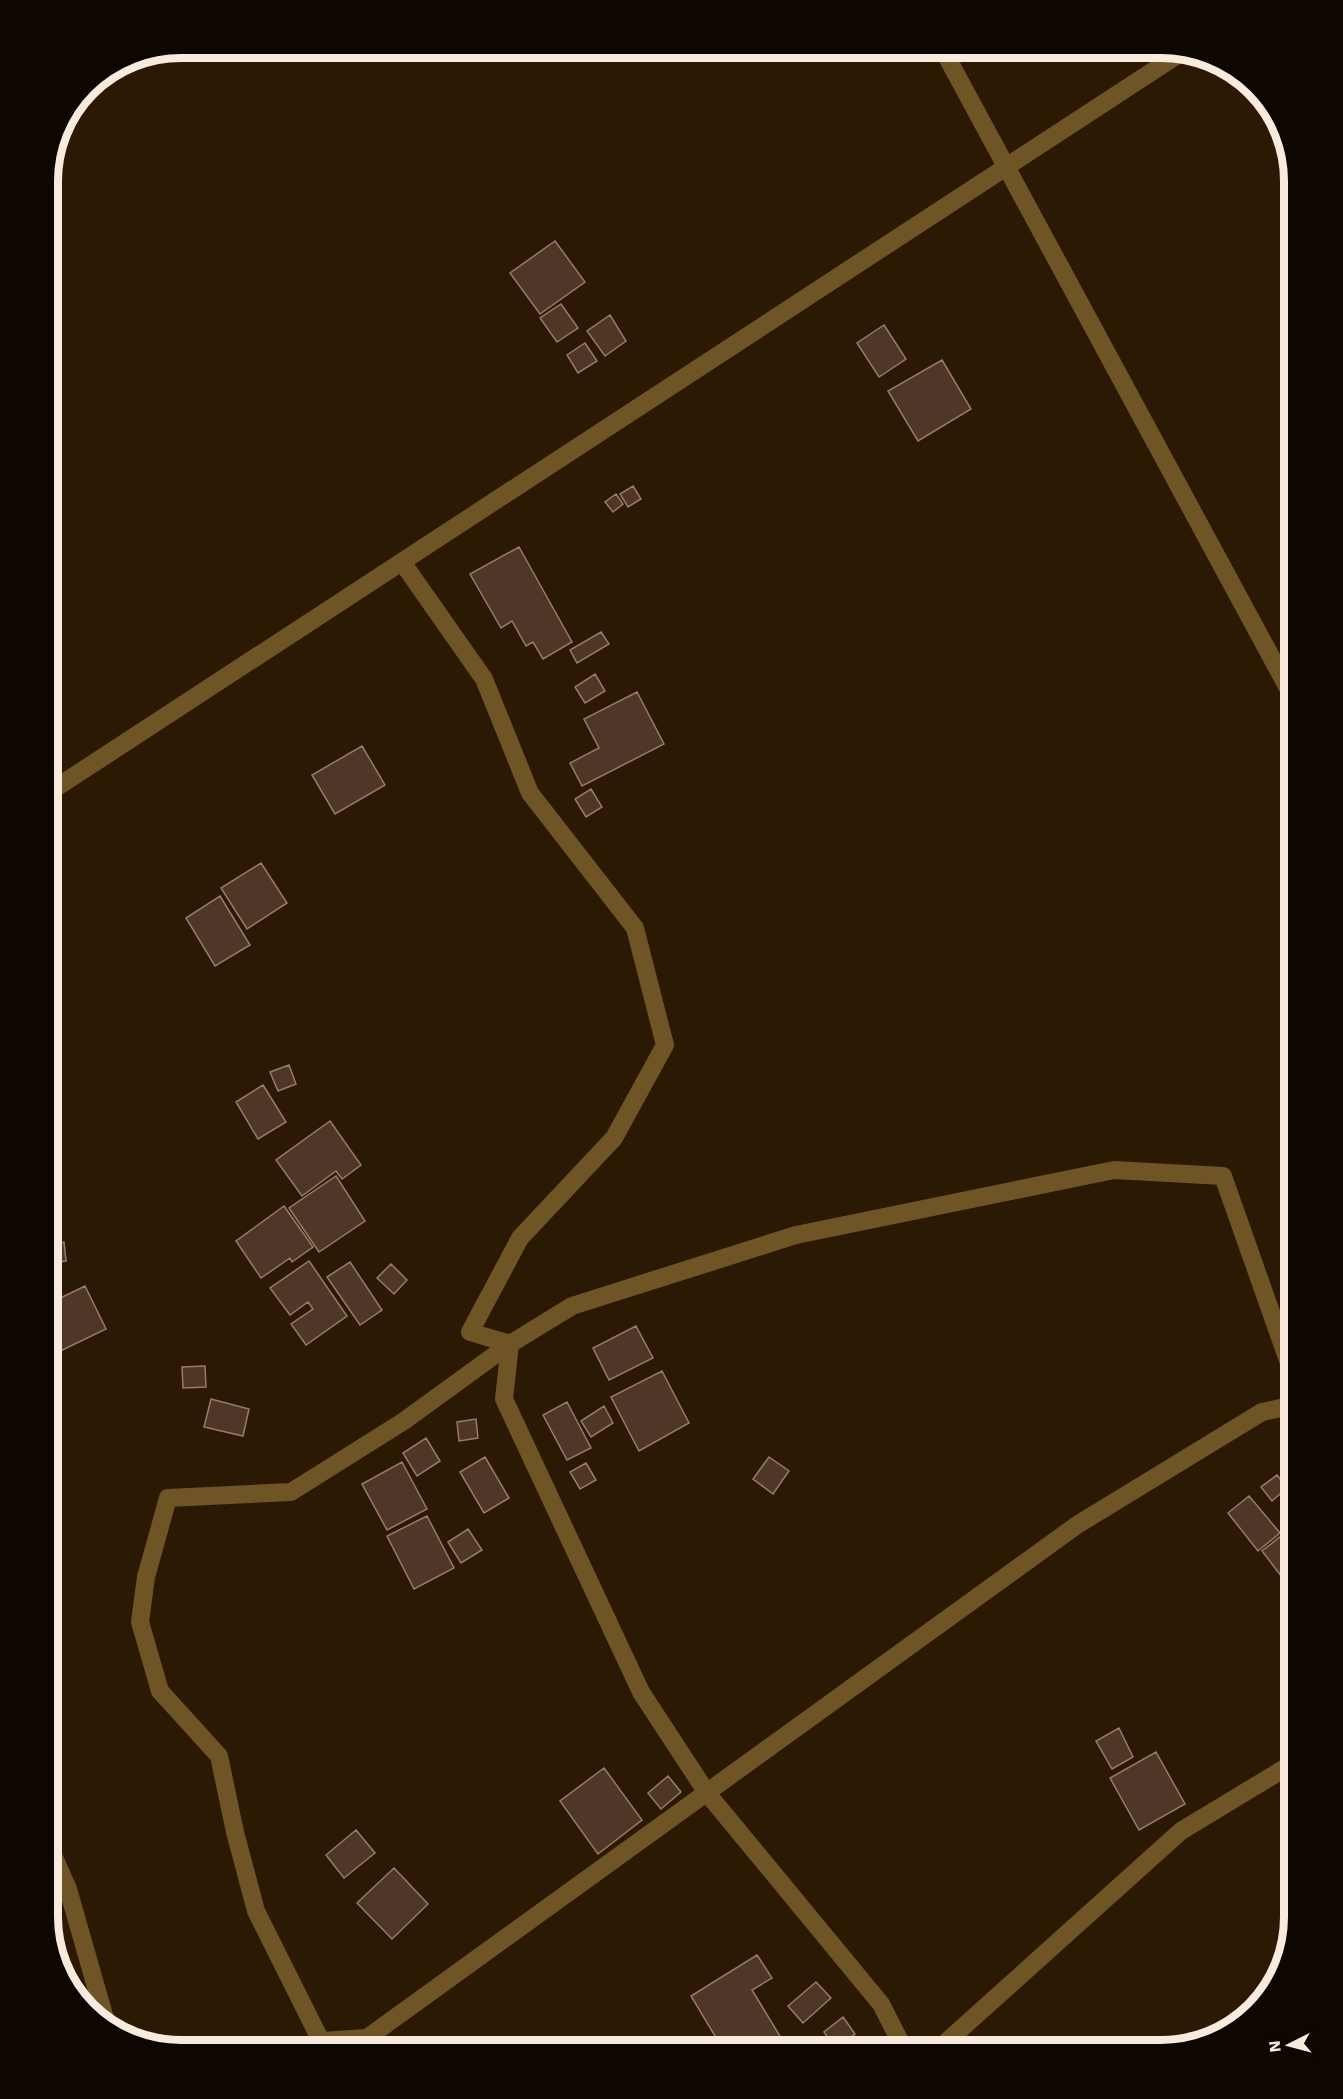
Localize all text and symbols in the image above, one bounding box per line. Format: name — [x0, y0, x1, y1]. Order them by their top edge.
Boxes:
north arrow — [1259, 2015, 1319, 2075]
text: N — [1265, 2040, 1285, 2053]

